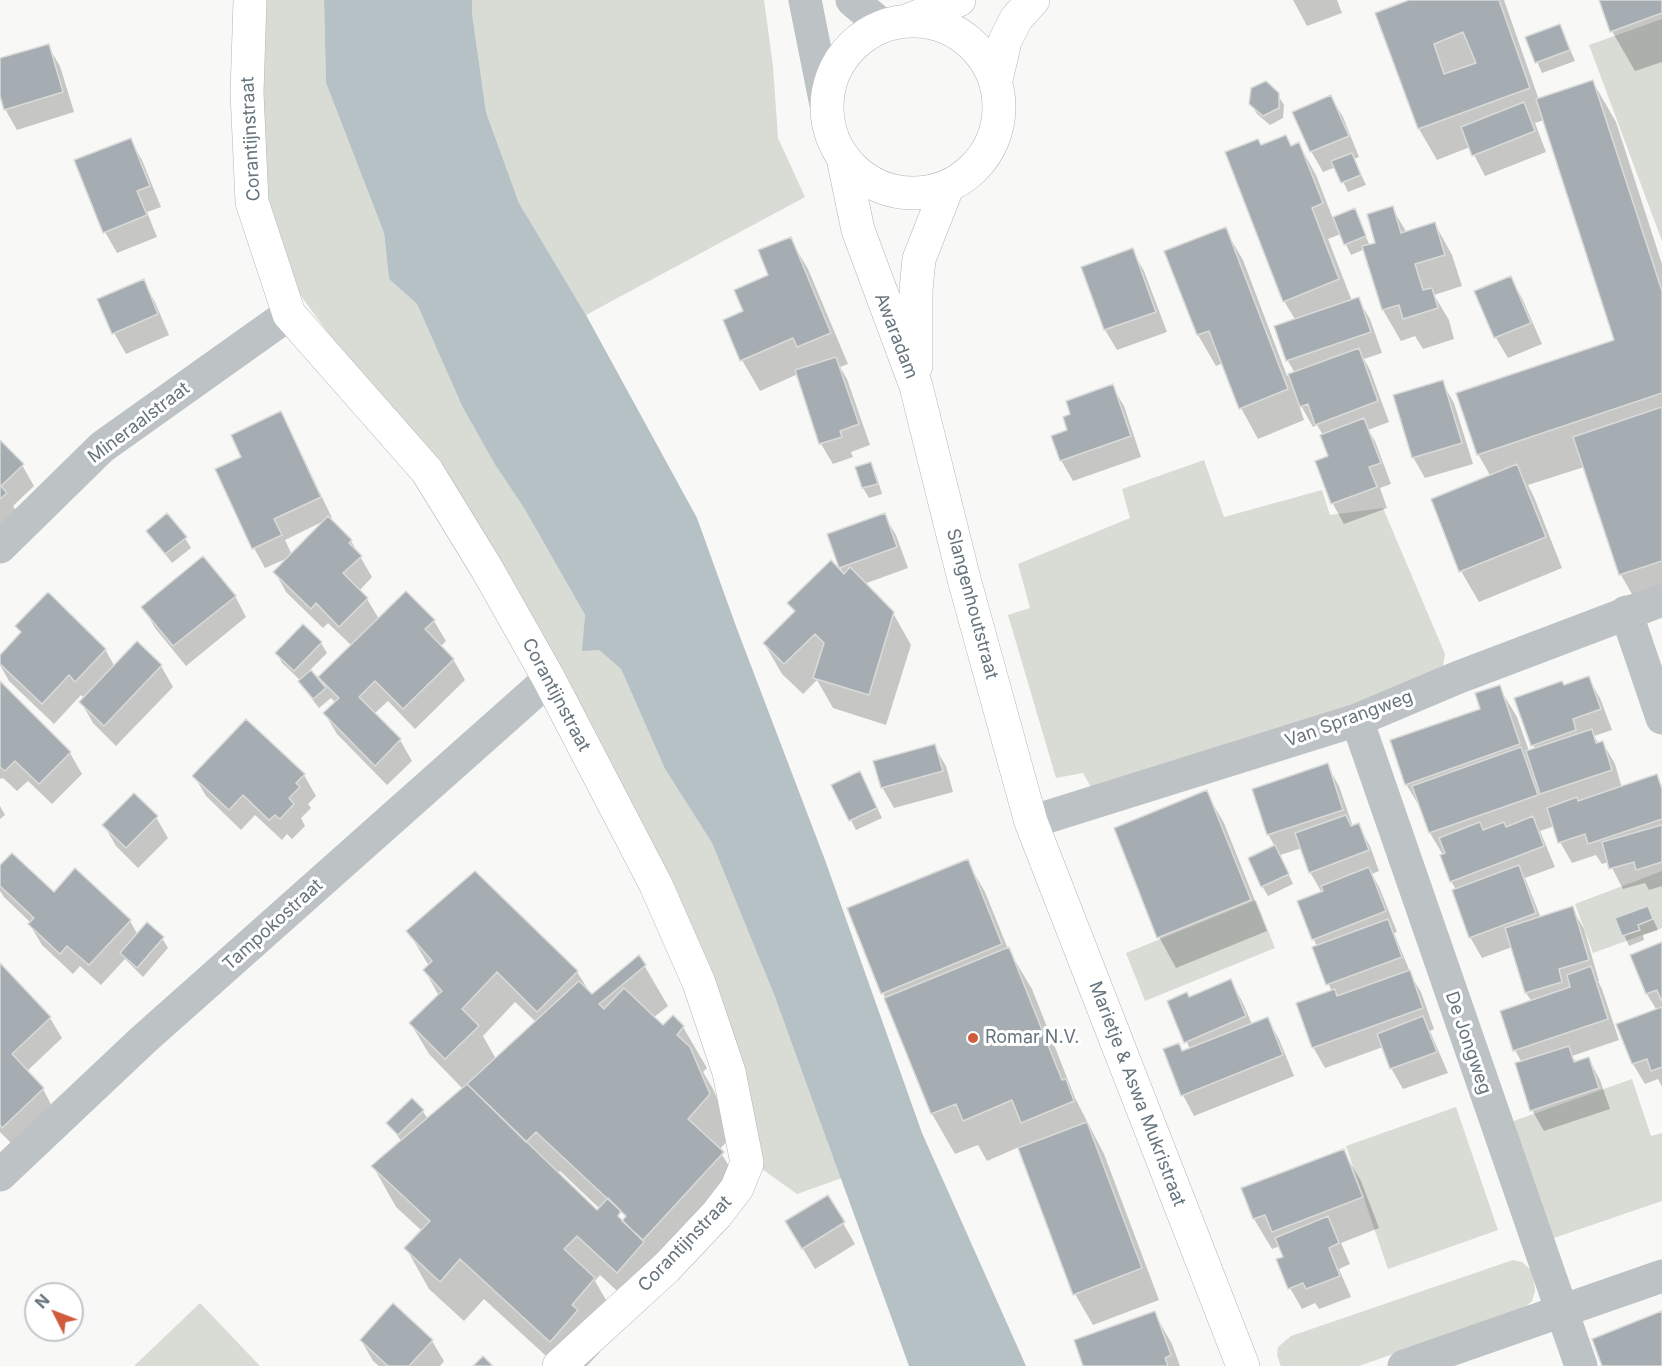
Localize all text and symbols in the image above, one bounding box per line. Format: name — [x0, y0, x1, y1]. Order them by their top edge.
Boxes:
street label: Corantijnstraat — [237, 76, 265, 202]
street label: Awaradam — [870, 290, 922, 382]
street label: Mineraalstraat — [84, 378, 194, 468]
street label: Slangenhoutstraat — [942, 526, 1002, 682]
street label: Corantijnstraat — [517, 635, 595, 755]
street label: Van Sprangweg — [1282, 686, 1416, 752]
street label: Tampokostraat — [219, 875, 327, 975]
street label: Marietje & Aswa Mukristraat — [1084, 978, 1190, 1210]
street label: De Jongweg — [1440, 989, 1496, 1097]
place label: Romar N.V. — [985, 1027, 1079, 1049]
marker: Romar N.V. — [966, 1031, 980, 1045]
street label: Corantijnstraat — [634, 1192, 736, 1296]
north arrow — [24, 1282, 84, 1342]
text: N — [31, 1290, 54, 1313]

